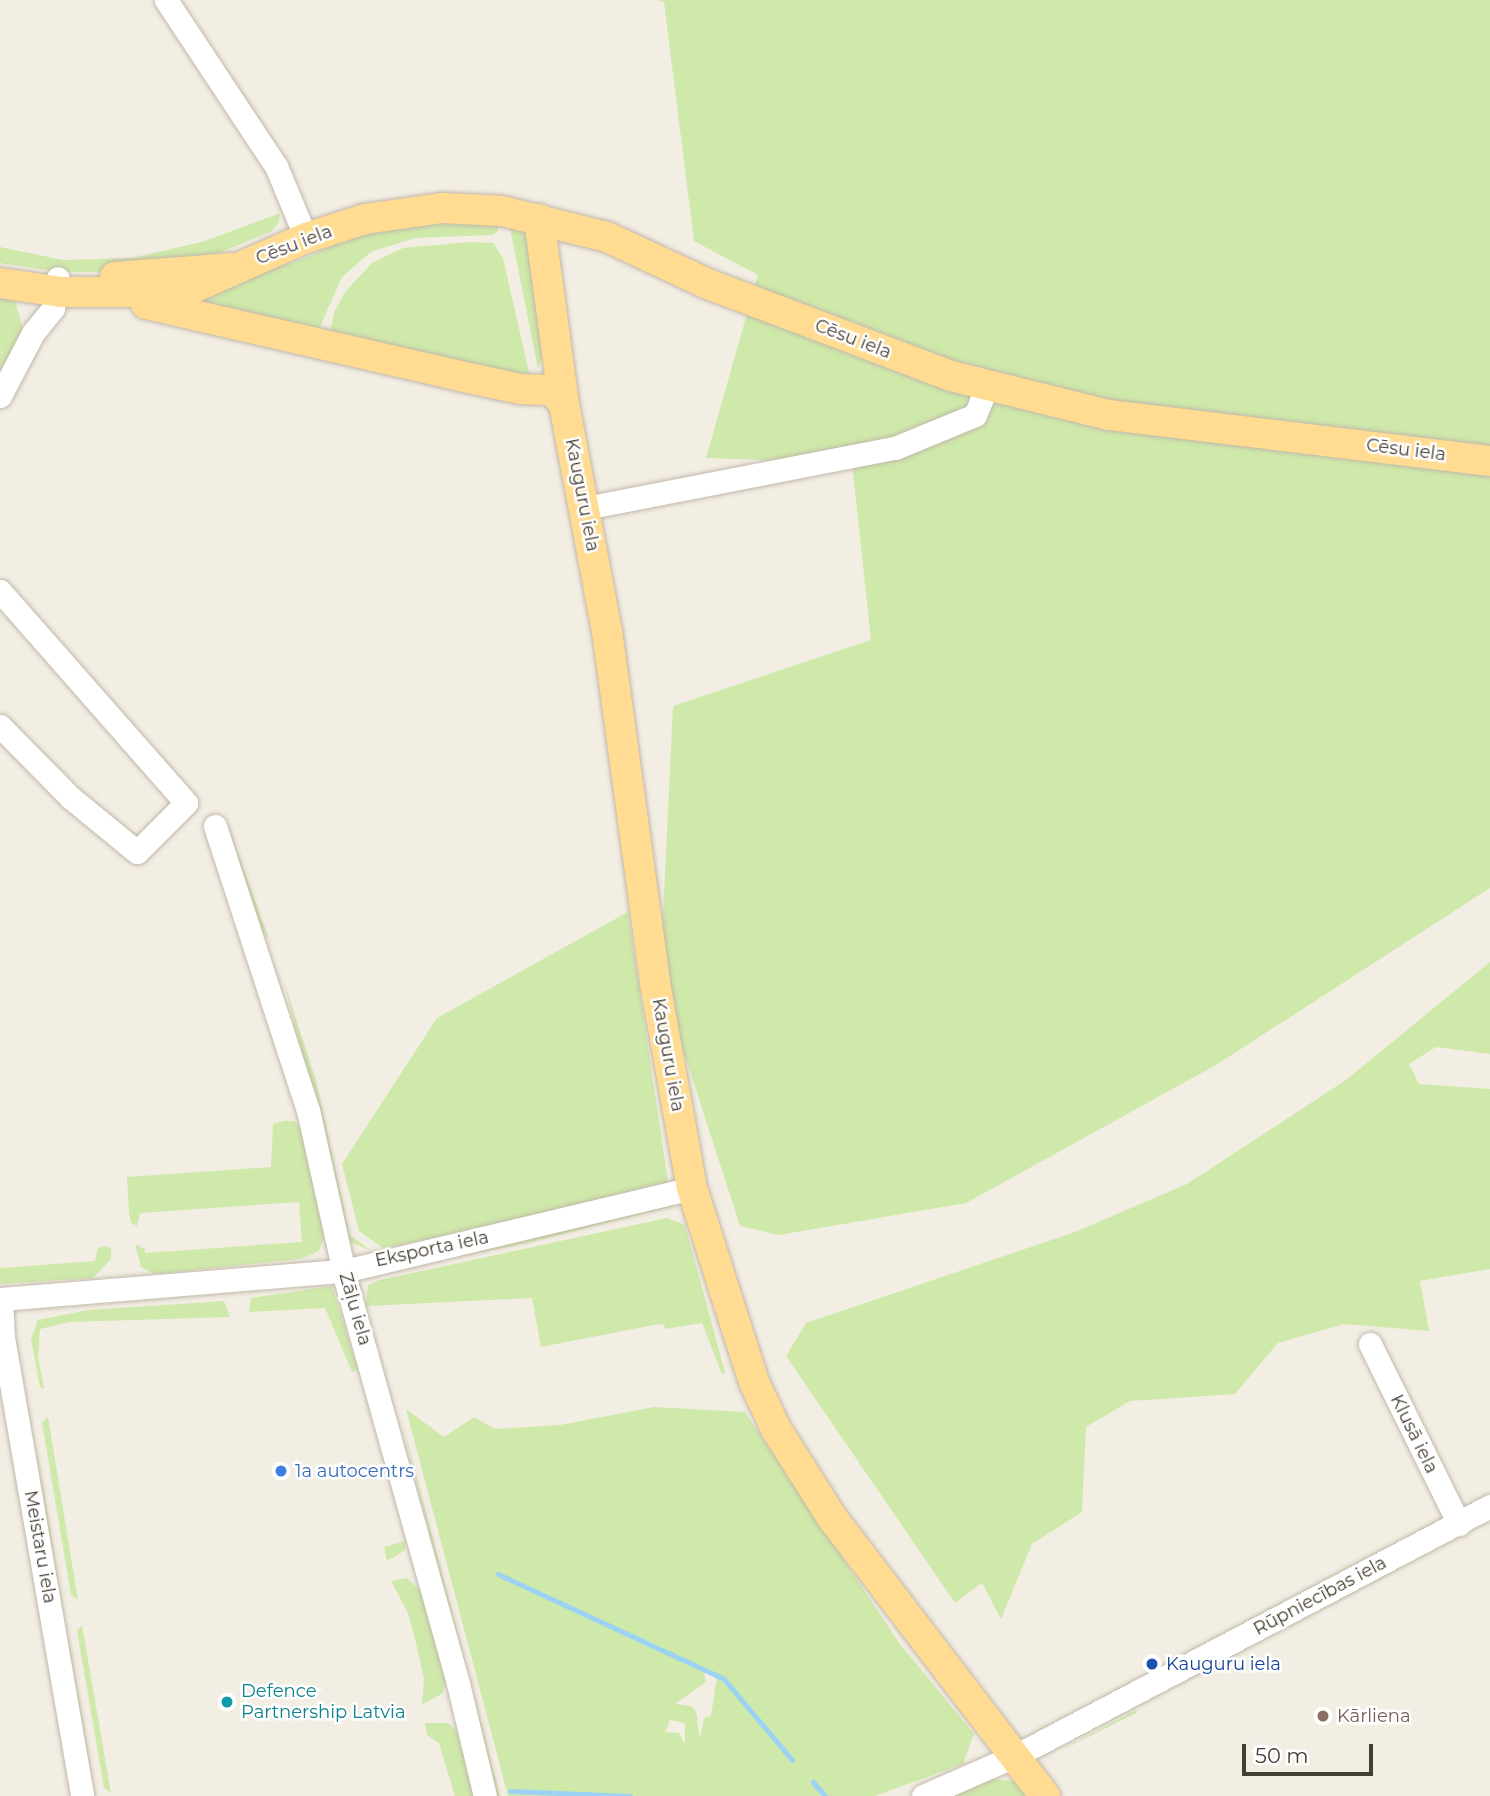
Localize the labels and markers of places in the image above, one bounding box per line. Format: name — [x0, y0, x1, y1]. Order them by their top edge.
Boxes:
place label: 1a autocentrs — [295, 1460, 414, 1482]
marker: 1a autocentrs — [273, 1463, 289, 1479]
place label: Kauguru iela — [1166, 1653, 1281, 1675]
marker: Kauguru iela — [1144, 1656, 1160, 1672]
place label: Defence Partnership Latvia — [241, 1681, 406, 1724]
marker: Defence Partnership Latvia — [219, 1694, 235, 1710]
place label: Kārliena — [1337, 1705, 1411, 1727]
marker: Kārliena — [1315, 1708, 1331, 1724]

